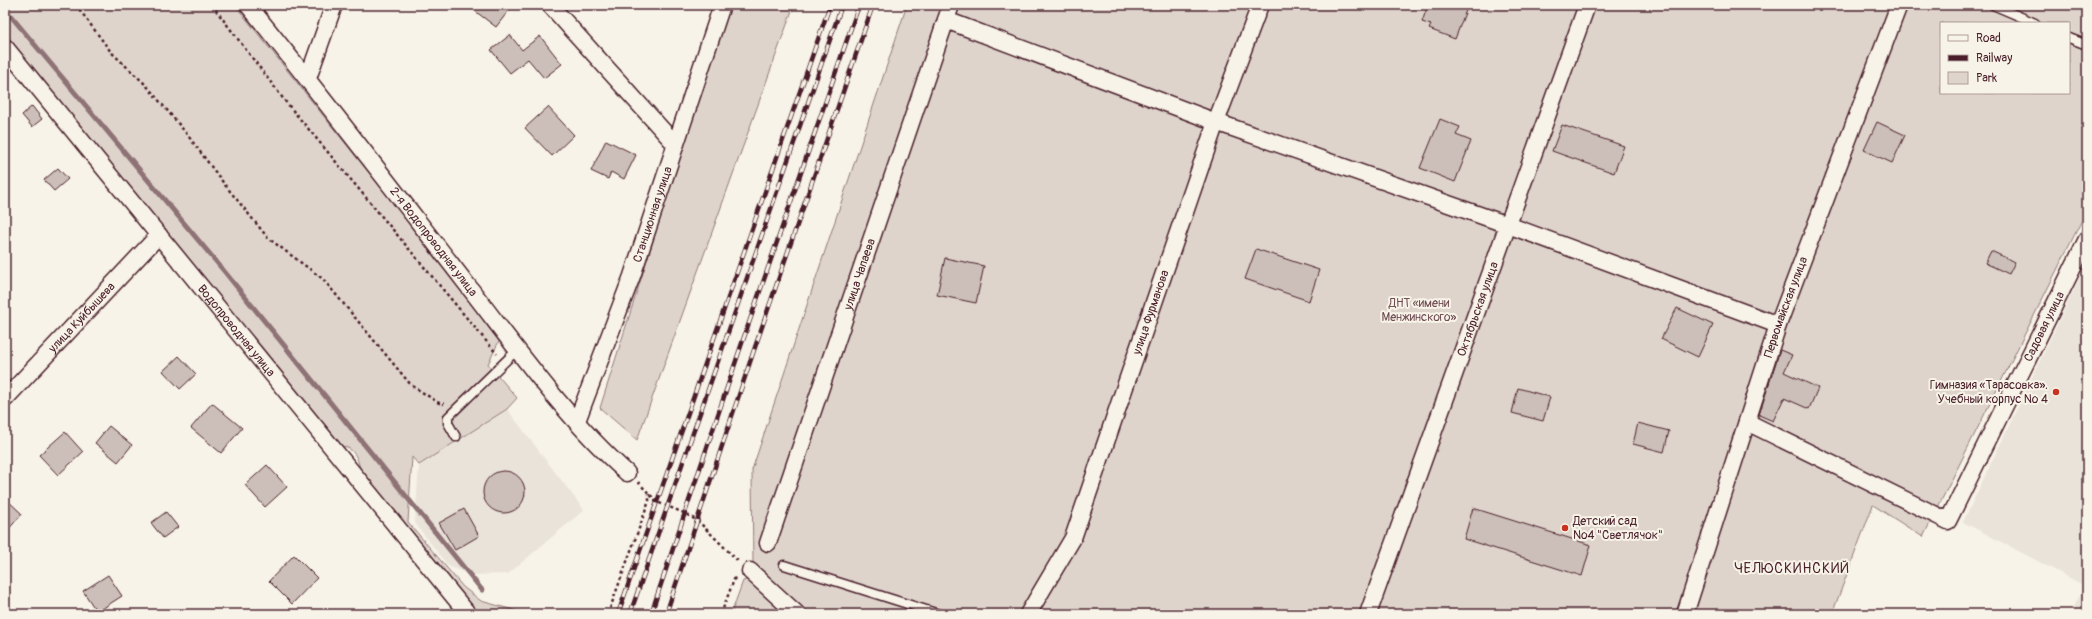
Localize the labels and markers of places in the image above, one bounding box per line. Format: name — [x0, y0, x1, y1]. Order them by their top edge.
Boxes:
place label: Гимназия «Тарасовка». Учебный корпус № 4 — [1930, 378, 2048, 407]
marker: Гимназия «Тарасовка». Учебный корпус № 4 — [2051, 387, 2061, 397]
place label: Детский сад №4 "Светлячок" — [1572, 514, 1663, 543]
marker: Детский сад №4 "Светлячок" — [1560, 523, 1570, 533]

